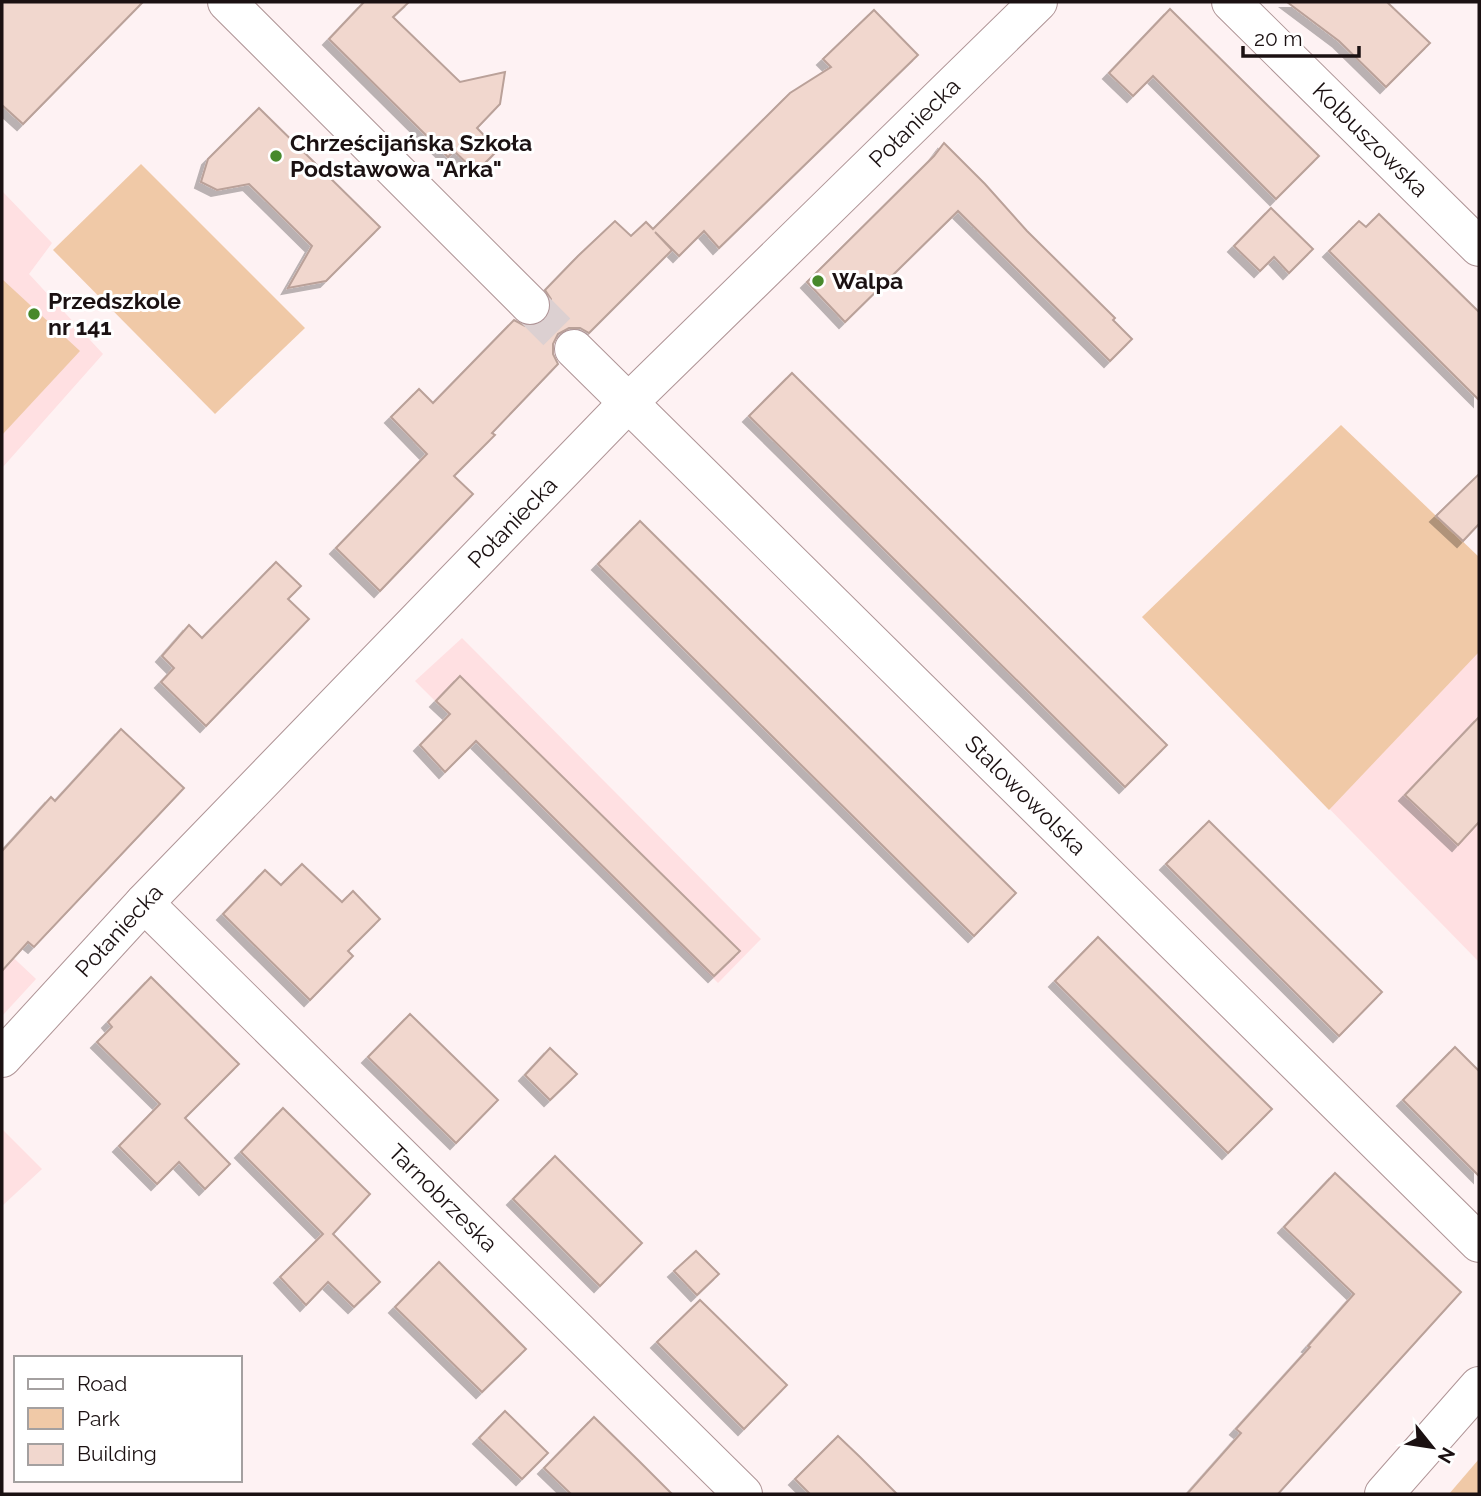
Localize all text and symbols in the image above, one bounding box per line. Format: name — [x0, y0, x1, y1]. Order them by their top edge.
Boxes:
scale bar — [1243, 14, 1358, 58]
text: 20 m — [1254, 26, 1302, 51]
street label: Połaniecka — [863, 72, 965, 173]
street label: Kolbuszowska — [1307, 77, 1434, 202]
place label: Chrześcijańska Szkoła Podstawowa "Arka" — [290, 129, 532, 182]
marker: Chrześcijańska Szkoła Podstawowa "Arka" — [268, 148, 284, 164]
place label: Walpa — [832, 267, 903, 294]
marker: Walpa — [810, 273, 826, 289]
place label: Przedszkole nr 141 — [48, 287, 181, 340]
marker: Przedszkole nr 141 — [26, 306, 42, 322]
street label: Połaniecka — [462, 471, 562, 573]
street label: Stalowowolska — [960, 729, 1092, 860]
street label: Połaniecka — [69, 878, 168, 982]
street label: Tarnobrzeska — [383, 1138, 503, 1257]
legend — [14, 1356, 242, 1482]
text: Road — [77, 1371, 127, 1396]
text: Park — [77, 1406, 120, 1431]
north arrow — [1397, 1412, 1467, 1482]
text: Building — [77, 1441, 157, 1466]
text: N — [1434, 1444, 1460, 1467]

